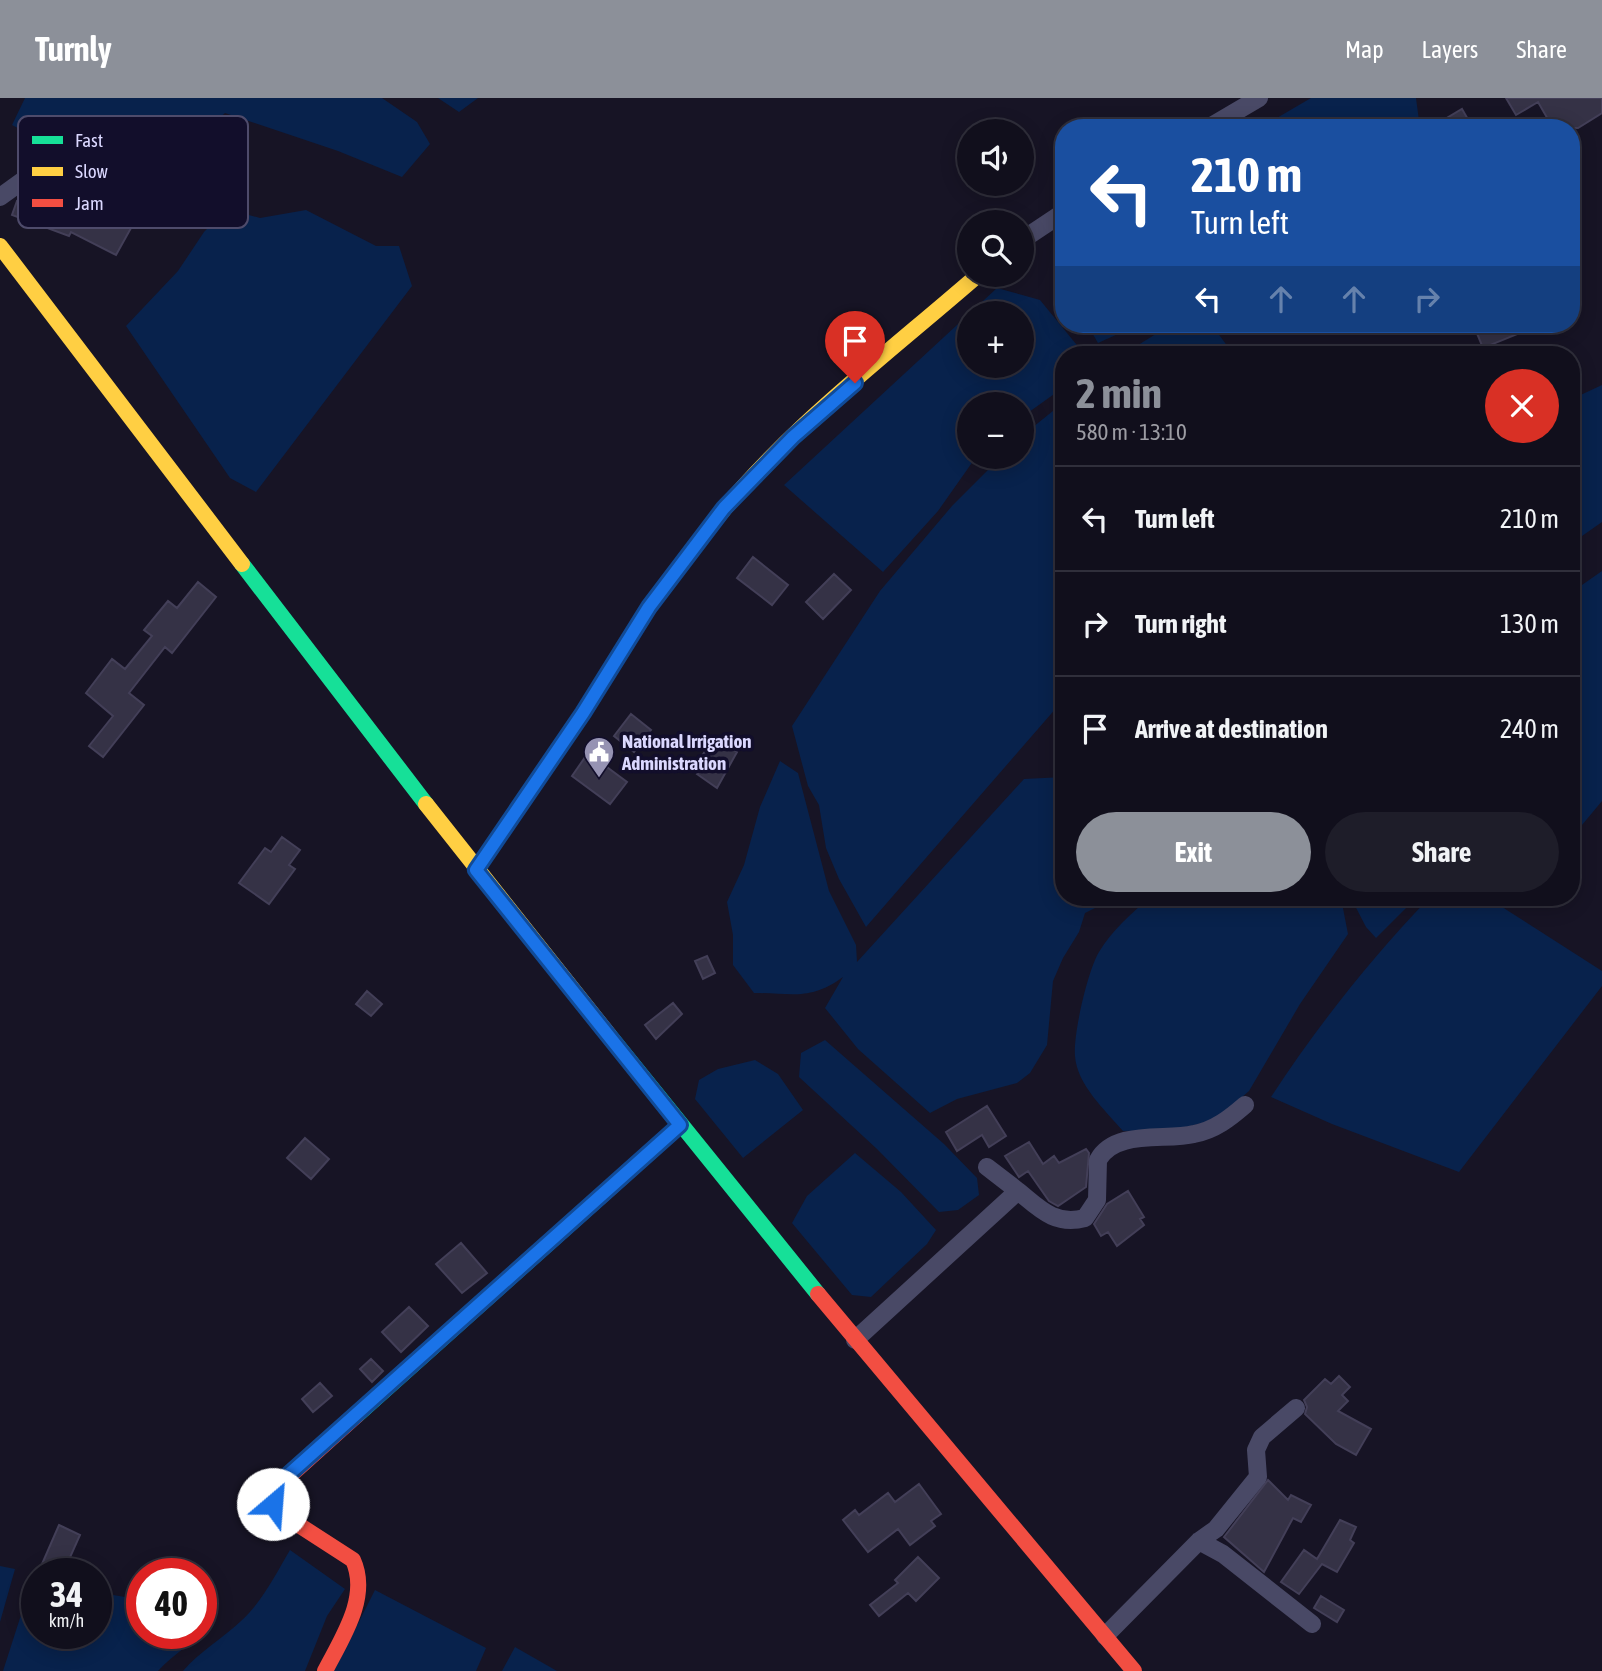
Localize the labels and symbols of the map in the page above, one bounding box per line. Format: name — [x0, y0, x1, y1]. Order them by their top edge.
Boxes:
legend — [18, 116, 248, 228]
text: Fast — [75, 129, 103, 151]
text: Slow — [75, 160, 109, 182]
text: Jam — [75, 192, 104, 214]
pin — [825, 311, 885, 383]
place label: National Irrigation Administration — [621, 730, 752, 774]
public building icon: National Irrigation Administration — [582, 735, 616, 779]
position arrow — [236, 1467, 310, 1541]
speed limit sign: 40 — [126, 1558, 217, 1649]

